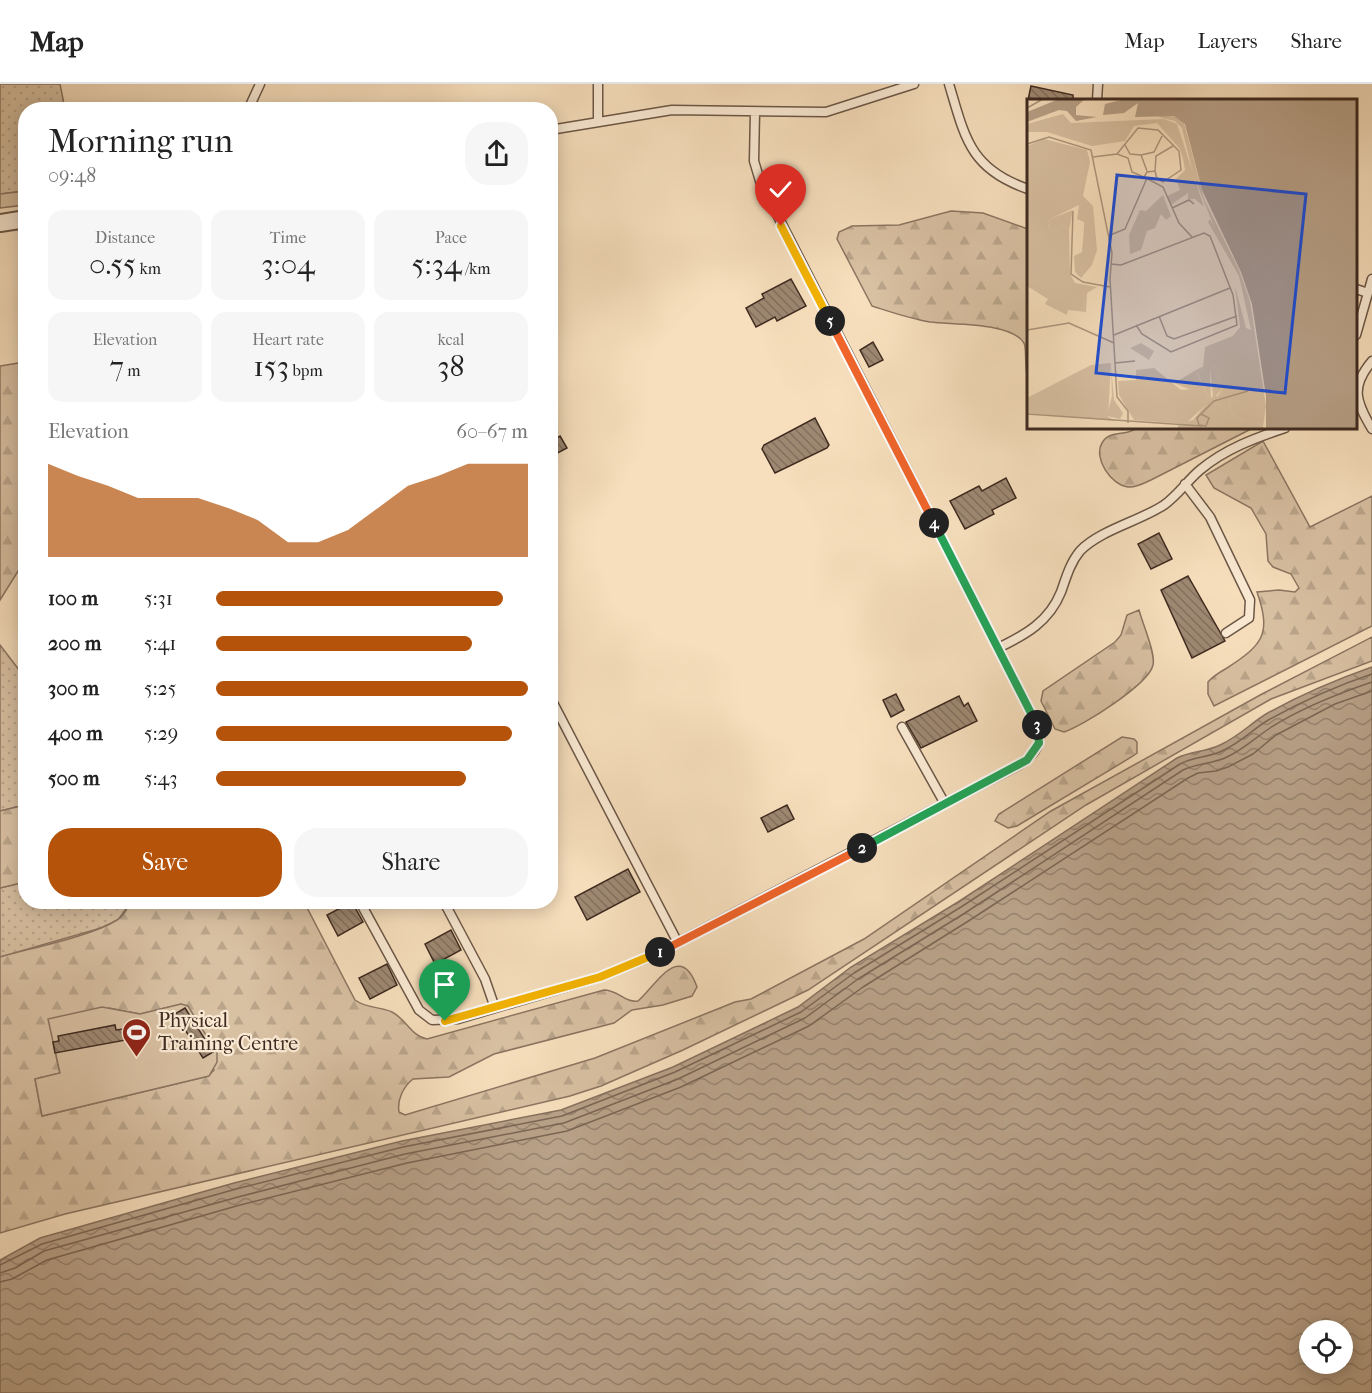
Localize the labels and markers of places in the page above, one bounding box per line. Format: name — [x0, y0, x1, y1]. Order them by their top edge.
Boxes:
pin — [755, 164, 806, 226]
pin: 5 — [815, 306, 845, 336]
pin: 4 — [919, 508, 949, 538]
pin: 3 — [1022, 710, 1052, 740]
pin: 2 — [847, 833, 877, 863]
pin: 1 — [645, 937, 675, 967]
pin — [419, 959, 470, 1021]
place label: Physical Training Centre — [158, 1009, 298, 1055]
sports icon: Physical Training Centre — [121, 1016, 153, 1058]

